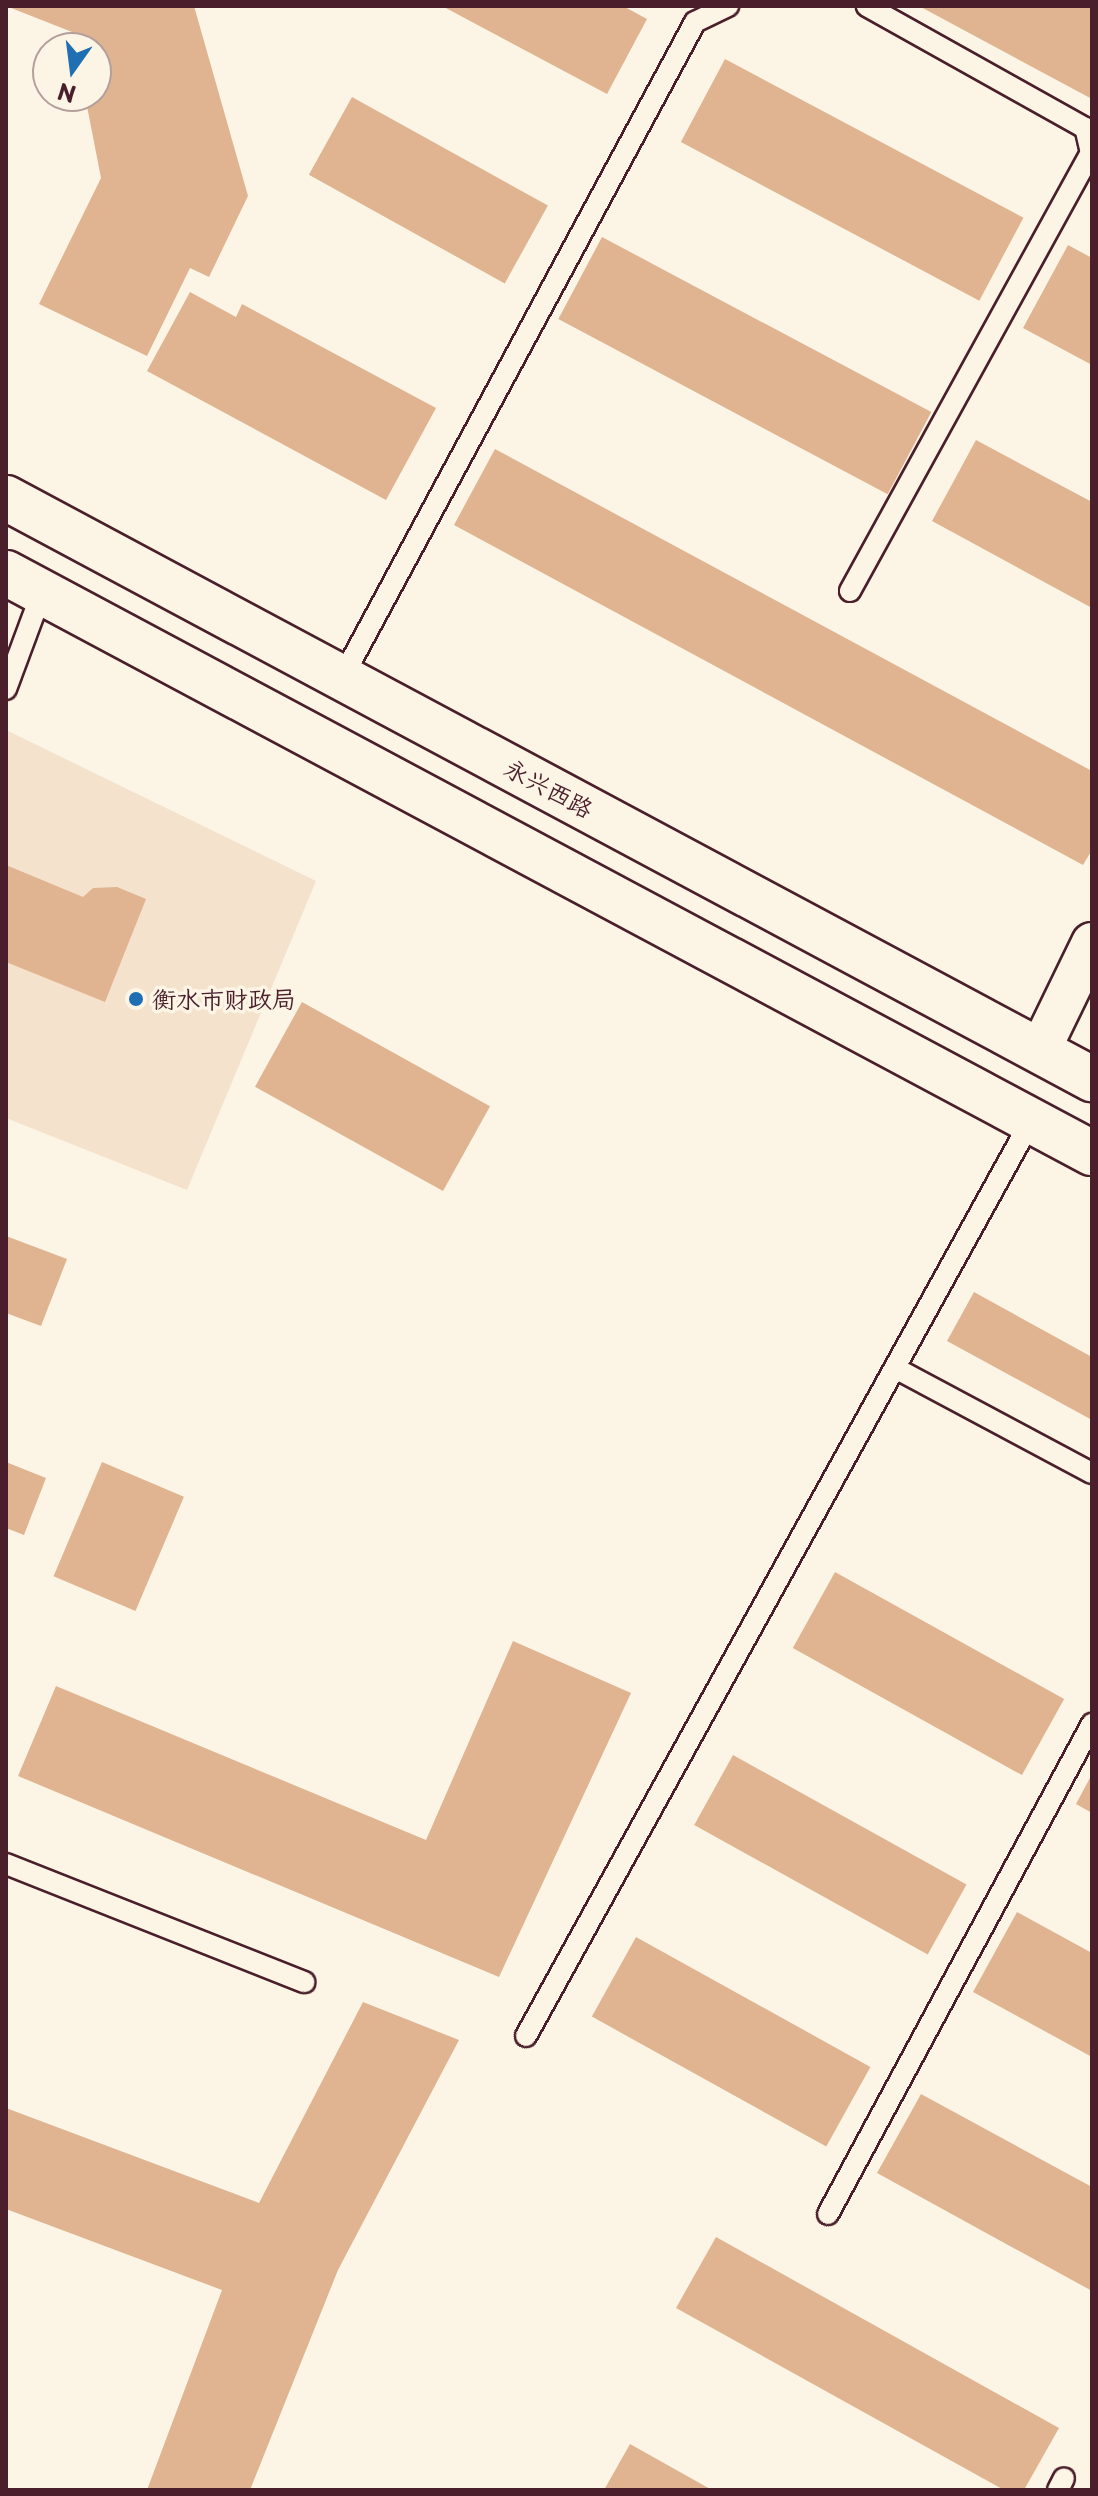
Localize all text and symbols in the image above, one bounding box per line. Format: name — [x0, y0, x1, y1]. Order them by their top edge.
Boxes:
north arrow — [32, 32, 112, 112]
text: N — [54, 76, 79, 112]
street label: 永兴西路 — [500, 753, 598, 823]
place label: 衡水市财政局 — [152, 985, 296, 1013]
marker: 衡水市财政局 — [127, 990, 145, 1008]

